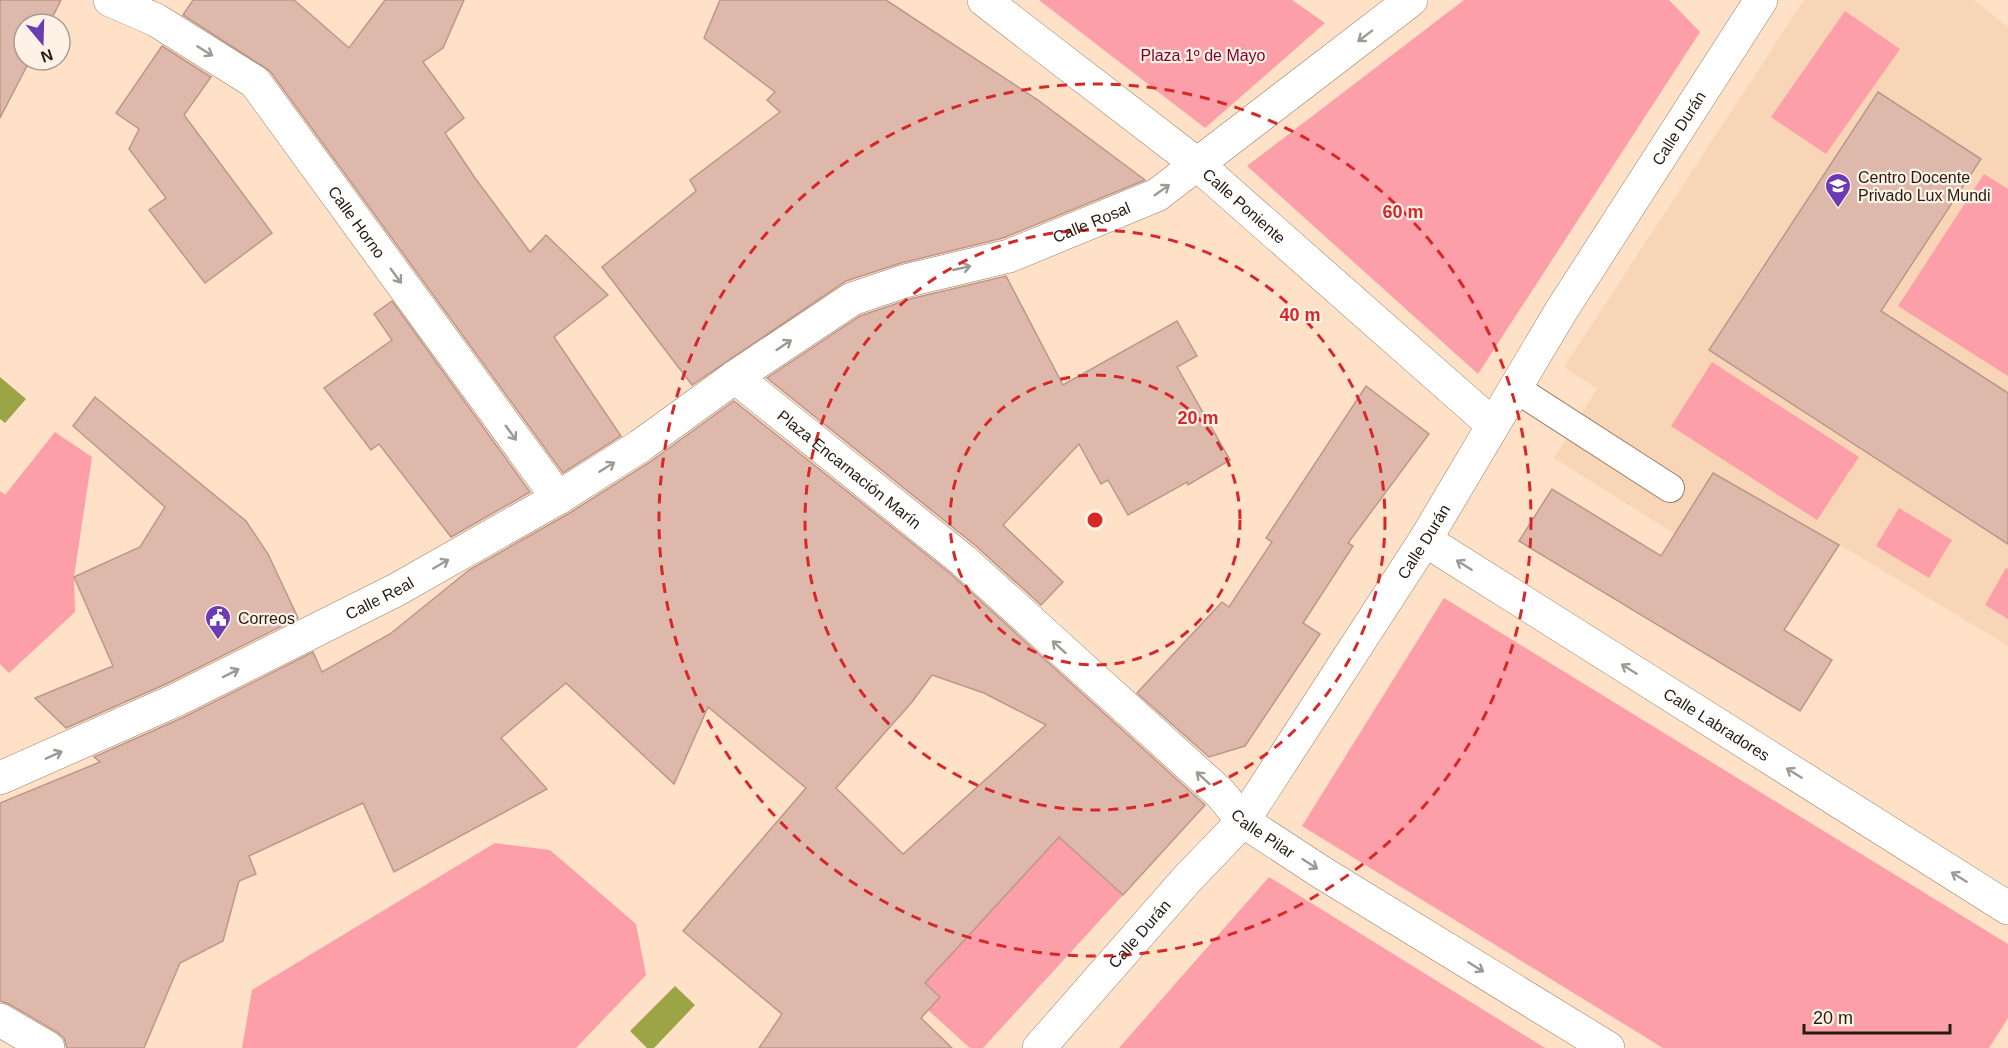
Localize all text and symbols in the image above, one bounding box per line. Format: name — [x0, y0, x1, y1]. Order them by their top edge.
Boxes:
north arrow — [12, 12, 72, 72]
one-way arrow — [1357, 29, 1373, 42]
one-way arrow — [196, 45, 213, 57]
text: N — [38, 46, 55, 66]
park label: Plaza 1º de Mayo — [1140, 47, 1266, 64]
street label: Calle Durán — [1649, 88, 1709, 168]
street label: Calle Poniente — [1199, 165, 1289, 247]
place label: Centro Docente Privado Lux Mundi — [1858, 169, 1991, 204]
school or university icon: Centro Docente Privado Lux Mundi — [1823, 171, 1853, 209]
street label: Calle Horno — [325, 183, 388, 261]
one-way arrow — [1154, 184, 1170, 196]
street label: Calle Rosal — [1051, 199, 1133, 246]
text: 60 m — [1382, 202, 1424, 222]
one-way arrow — [952, 261, 971, 273]
one-way arrow — [390, 267, 402, 283]
text: 40 m — [1279, 305, 1321, 325]
one-way arrow — [775, 338, 792, 351]
street label: Plaza Encarnación Marín — [774, 407, 924, 532]
text: 20 m — [1177, 408, 1219, 428]
one-way arrow — [504, 425, 517, 441]
one-way arrow — [598, 460, 615, 472]
street label: Calle Durán — [1394, 501, 1453, 582]
centre of rings — [1085, 510, 1105, 530]
one-way arrow — [432, 558, 449, 570]
one-way arrow — [1456, 559, 1473, 571]
street label: Calle Real — [343, 574, 417, 623]
public building icon: Correos — [203, 603, 233, 641]
place label: Correos — [238, 610, 295, 627]
one-way arrow — [1051, 640, 1066, 654]
one-way arrow — [1621, 663, 1638, 675]
one-way arrow — [221, 667, 239, 678]
street label: Calle Labradores — [1660, 685, 1773, 764]
one-way arrow — [44, 749, 62, 760]
one-way arrow — [1786, 767, 1803, 779]
one-way arrow — [1196, 771, 1211, 785]
street label: Calle Pilar — [1228, 806, 1298, 862]
one-way arrow — [1301, 858, 1318, 871]
one-way arrow — [1950, 871, 1967, 884]
street label: Calle Durán — [1105, 897, 1174, 971]
one-way arrow — [1467, 961, 1484, 973]
scale bar — [1804, 997, 1950, 1035]
text: 20 m — [1813, 1008, 1853, 1028]

